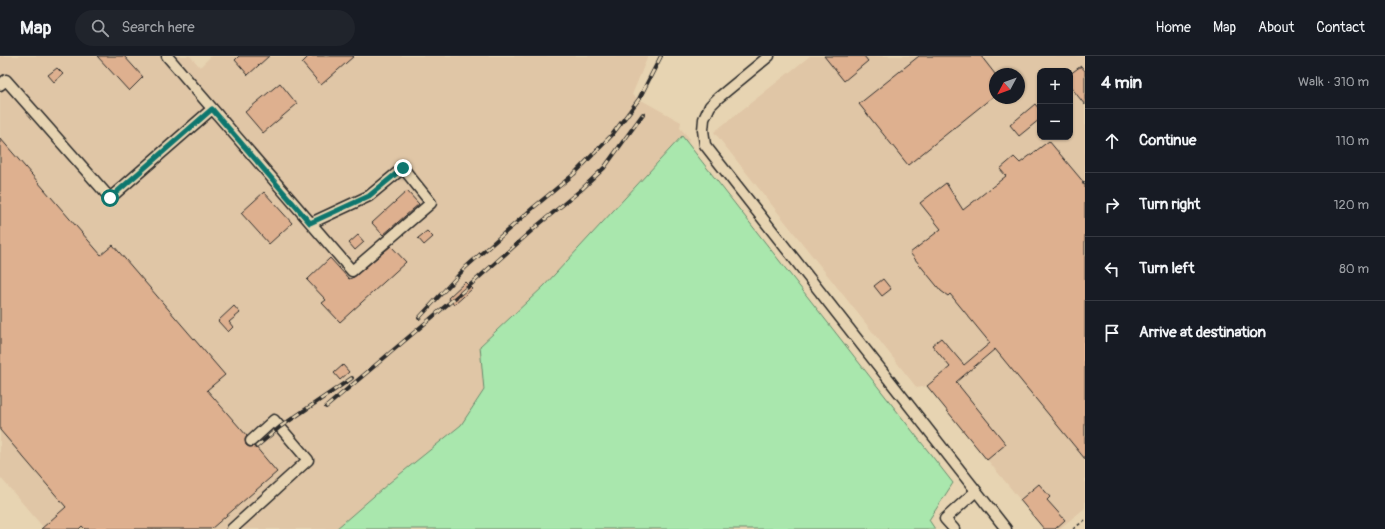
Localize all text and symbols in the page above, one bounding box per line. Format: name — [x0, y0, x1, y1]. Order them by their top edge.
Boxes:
search box — [75, 10, 355, 46]
text: Map — [20, 16, 51, 40]
icon: search — [89, 17, 111, 39]
text: Search here — [121, 18, 195, 37]
text: Home — [1156, 19, 1191, 36]
text: Map — [1213, 19, 1236, 36]
text: About — [1258, 19, 1294, 36]
text: Contact — [1316, 19, 1365, 36]
north arrow — [989, 68, 1025, 104]
map controls — [1037, 68, 1073, 140]
button: + — [1037, 68, 1073, 104]
text: 4 min — [1101, 72, 1142, 93]
text: Walk · 310 m — [1298, 74, 1369, 90]
button: − — [1037, 104, 1073, 140]
icon: ahead — [1101, 130, 1123, 152]
text: Continue — [1139, 131, 1197, 150]
text: 110 m — [1336, 133, 1369, 149]
route end — [394, 159, 412, 177]
route start — [101, 189, 119, 207]
icon: right — [1101, 194, 1123, 216]
text: Turn right — [1139, 195, 1200, 214]
text: 120 m — [1333, 197, 1369, 213]
icon: left — [1101, 258, 1123, 280]
text: Turn left — [1139, 259, 1195, 278]
text: 80 m — [1339, 261, 1369, 277]
icon: arrive — [1101, 322, 1123, 344]
text: Arrive at destination — [1139, 323, 1266, 342]

